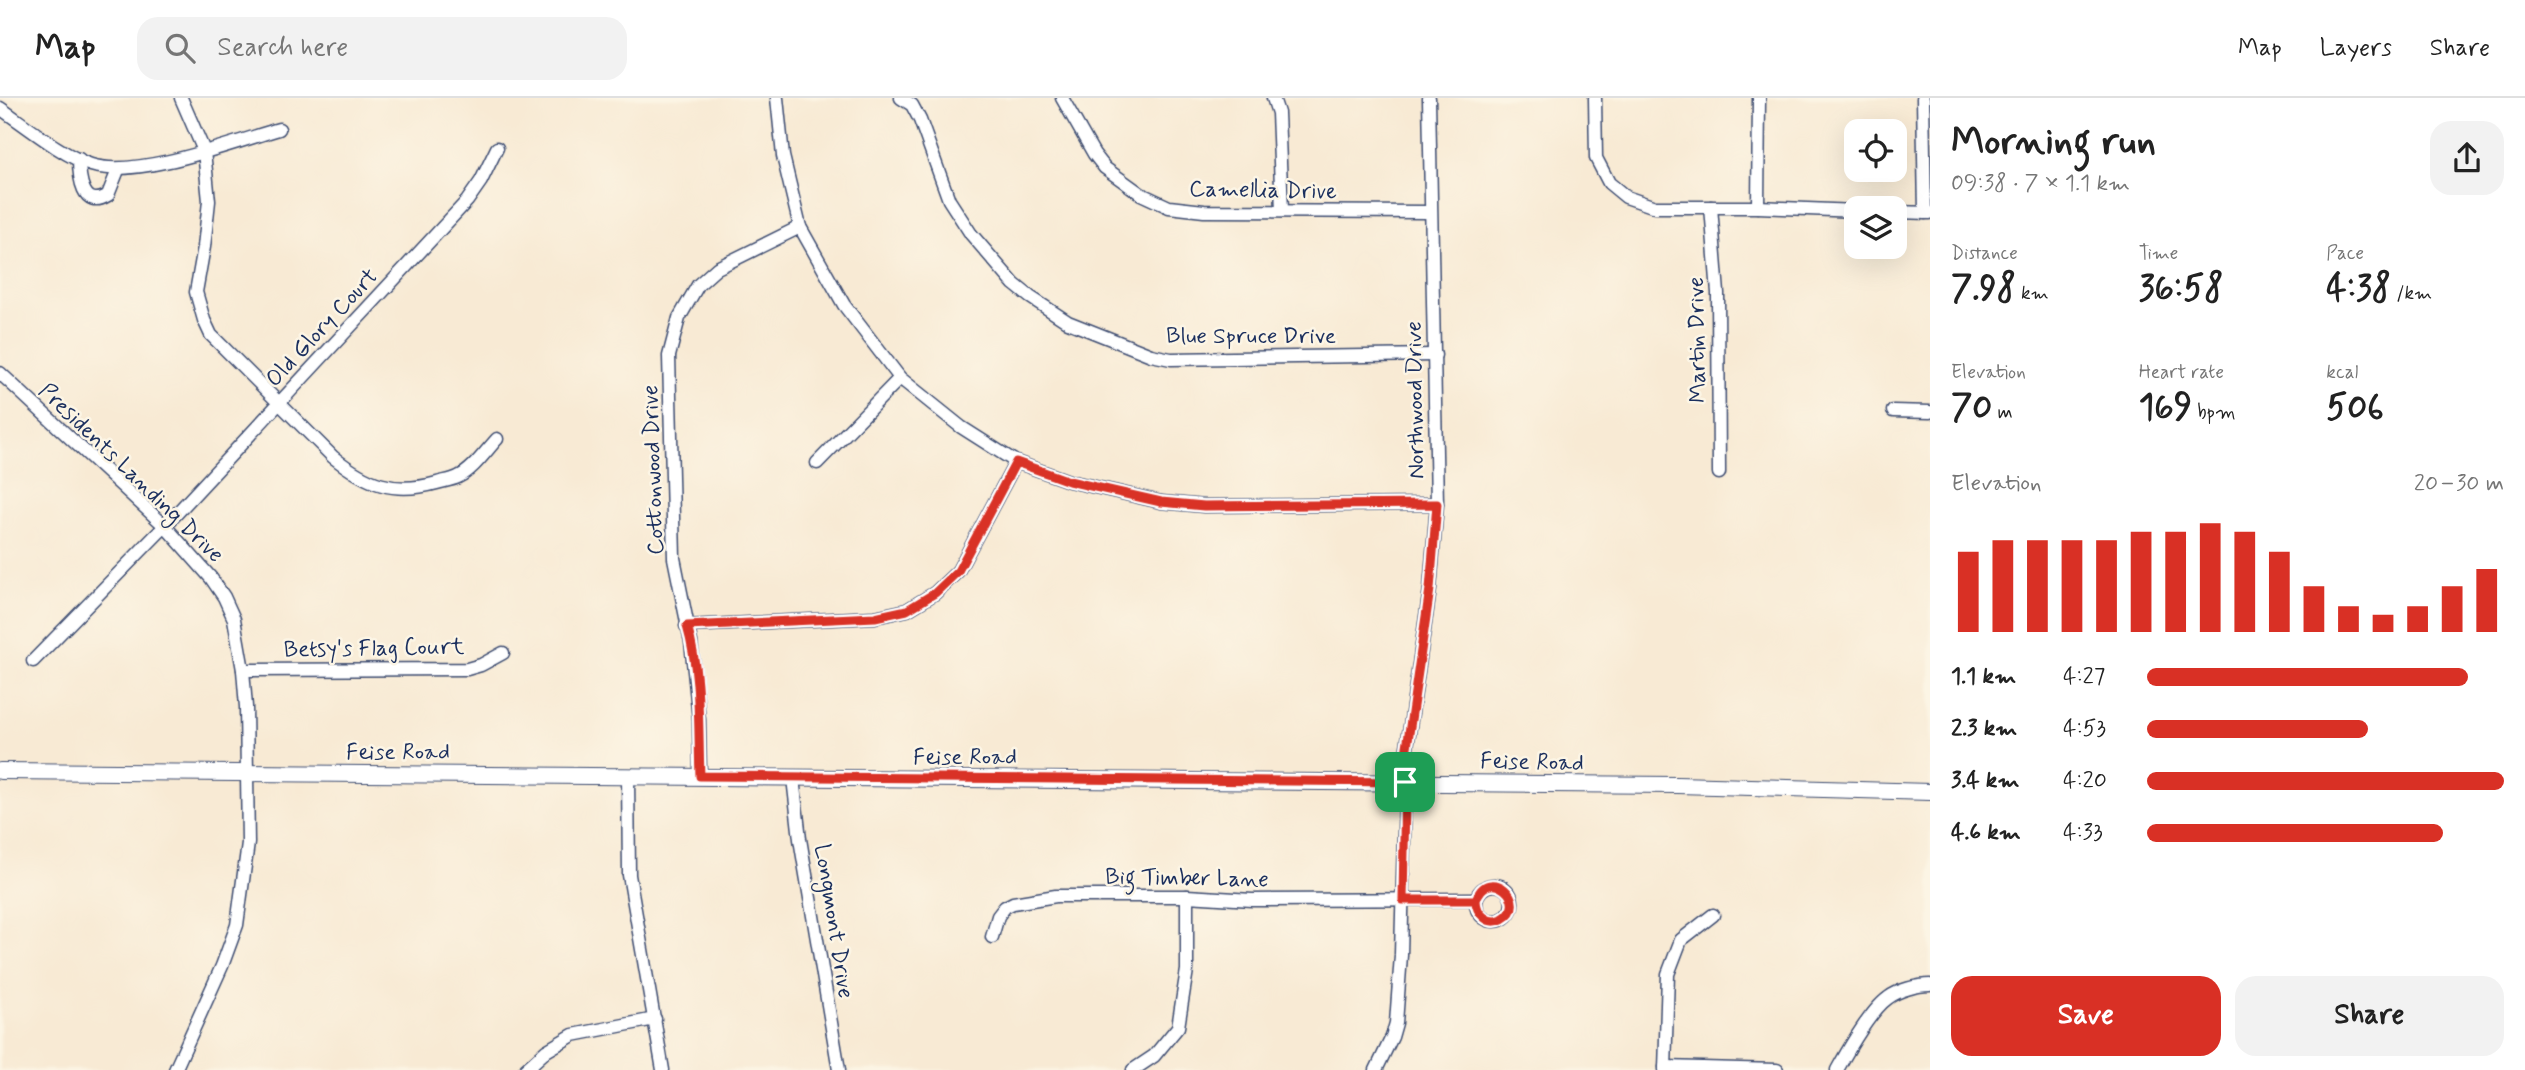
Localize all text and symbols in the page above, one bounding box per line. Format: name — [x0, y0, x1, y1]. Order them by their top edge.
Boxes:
search box — [137, 17, 627, 80]
text: Map — [35, 26, 95, 70]
icon: search — [161, 29, 199, 67]
text: Search here — [217, 31, 348, 65]
text: Map — [2238, 33, 2282, 64]
text: Layers — [2320, 33, 2392, 64]
text: Share — [2430, 33, 2490, 64]
text: Morning run — [1951, 118, 2156, 167]
map controls — [1844, 119, 1907, 259]
button: locate — [1844, 119, 1907, 182]
button: share — [2430, 121, 2504, 195]
text: 09:38 · 7 × 1.1 km — [1951, 169, 2130, 199]
street label: Camellia Drive — [1189, 175, 1337, 207]
button: layers — [1844, 196, 1907, 259]
text: Distance — [1951, 241, 2018, 266]
text: Time — [2139, 241, 2178, 266]
text: Pace — [2326, 241, 2364, 266]
street label: Old Glory Court — [260, 262, 385, 394]
text: 7.98 — [1951, 266, 2016, 312]
text: 36:58 — [2139, 266, 2223, 312]
text: 4:38 — [2326, 266, 2391, 312]
street label: Martin Drive — [1682, 276, 1714, 403]
text: km — [2016, 281, 2049, 306]
text: /km — [2391, 281, 2432, 306]
street label: Northwood Drive — [1400, 321, 1432, 479]
street label: Blue Spruce Drive — [1166, 322, 1336, 352]
text: Elevation — [1951, 360, 2026, 385]
text: Heart rate — [2139, 360, 2224, 385]
text: kcal — [2326, 360, 2358, 385]
street label: Presidents Landing Drive — [30, 377, 230, 571]
street label: Cottonwood Drive — [636, 384, 672, 556]
text: 70 — [1951, 385, 1992, 431]
text: 169 — [2139, 385, 2192, 431]
text: 506 — [2326, 385, 2384, 431]
text: m — [1992, 400, 2013, 425]
text: bpm — [2192, 400, 2235, 425]
text: Elevation — [1951, 469, 2042, 499]
text: 20–30 m — [2414, 469, 2504, 499]
street label: Betsy's Flag Court — [283, 632, 465, 666]
text: 1.1 km — [1951, 662, 2016, 692]
text: 4:27 — [2063, 662, 2105, 692]
text: 2.3 km — [1951, 714, 2017, 744]
text: 4:53 — [2063, 714, 2106, 744]
street label: Feise Road — [346, 738, 450, 768]
street label: Feise Road — [913, 743, 1017, 773]
street label: Feise Road — [1480, 747, 1584, 779]
pin — [1375, 752, 1435, 812]
icon: arrive — [1386, 763, 1424, 801]
text: 3.4 km — [1951, 766, 2019, 796]
text: 4:20 — [2063, 766, 2107, 796]
text: 4.6 km — [1951, 818, 2021, 848]
text: 4:33 — [2063, 818, 2103, 848]
street label: Longmont Drive — [804, 842, 860, 1001]
street label: Big Timber Lane — [1105, 863, 1269, 897]
button: Save — [1951, 976, 2221, 1056]
button: Share — [2235, 976, 2504, 1056]

